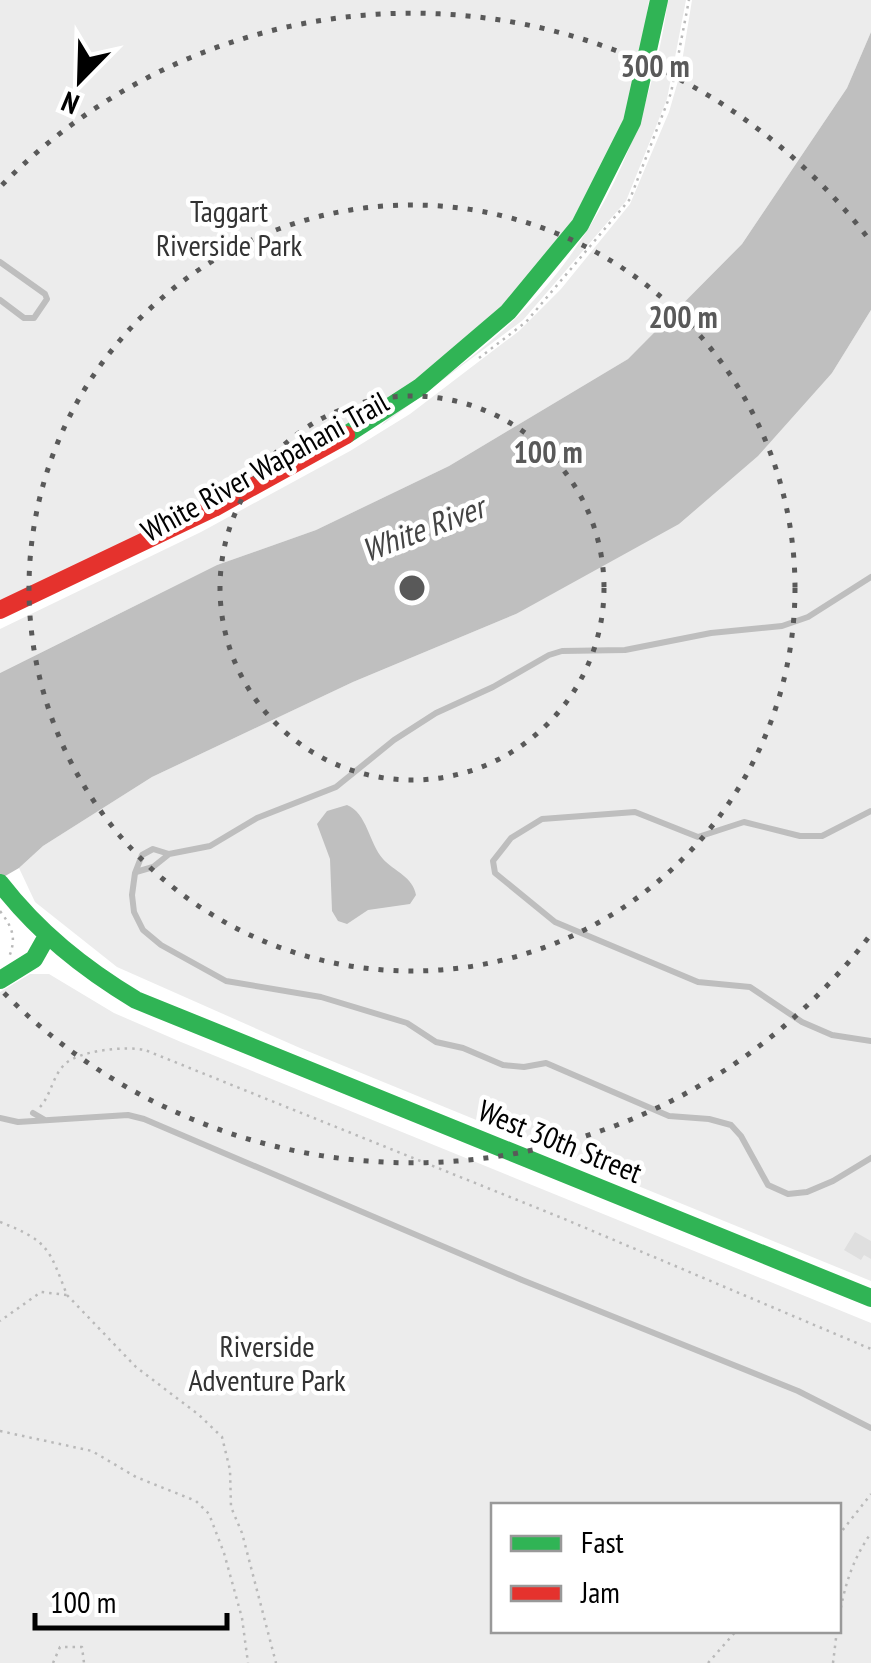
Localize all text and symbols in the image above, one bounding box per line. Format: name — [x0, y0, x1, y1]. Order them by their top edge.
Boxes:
north arrow — [30, 30, 130, 130]
text: 300 m — [620, 46, 690, 85]
text: N — [56, 83, 84, 123]
park label: Taggart Riverside Park — [156, 191, 302, 264]
text: 200 m — [648, 297, 718, 336]
street label: White River Wapahani Trail — [134, 382, 395, 550]
text: 100 m — [513, 432, 583, 471]
water label: White River — [355, 484, 494, 571]
centre of rings — [394, 570, 430, 606]
street label: West 30th Street — [473, 1090, 649, 1191]
park label: Riverside Adventure Park — [188, 1326, 346, 1399]
legend — [491, 1503, 841, 1633]
text: Fast — [581, 1522, 625, 1561]
scale bar — [35, 1568, 228, 1630]
text: Jam — [580, 1572, 620, 1611]
text: 100 m — [50, 1582, 116, 1621]

